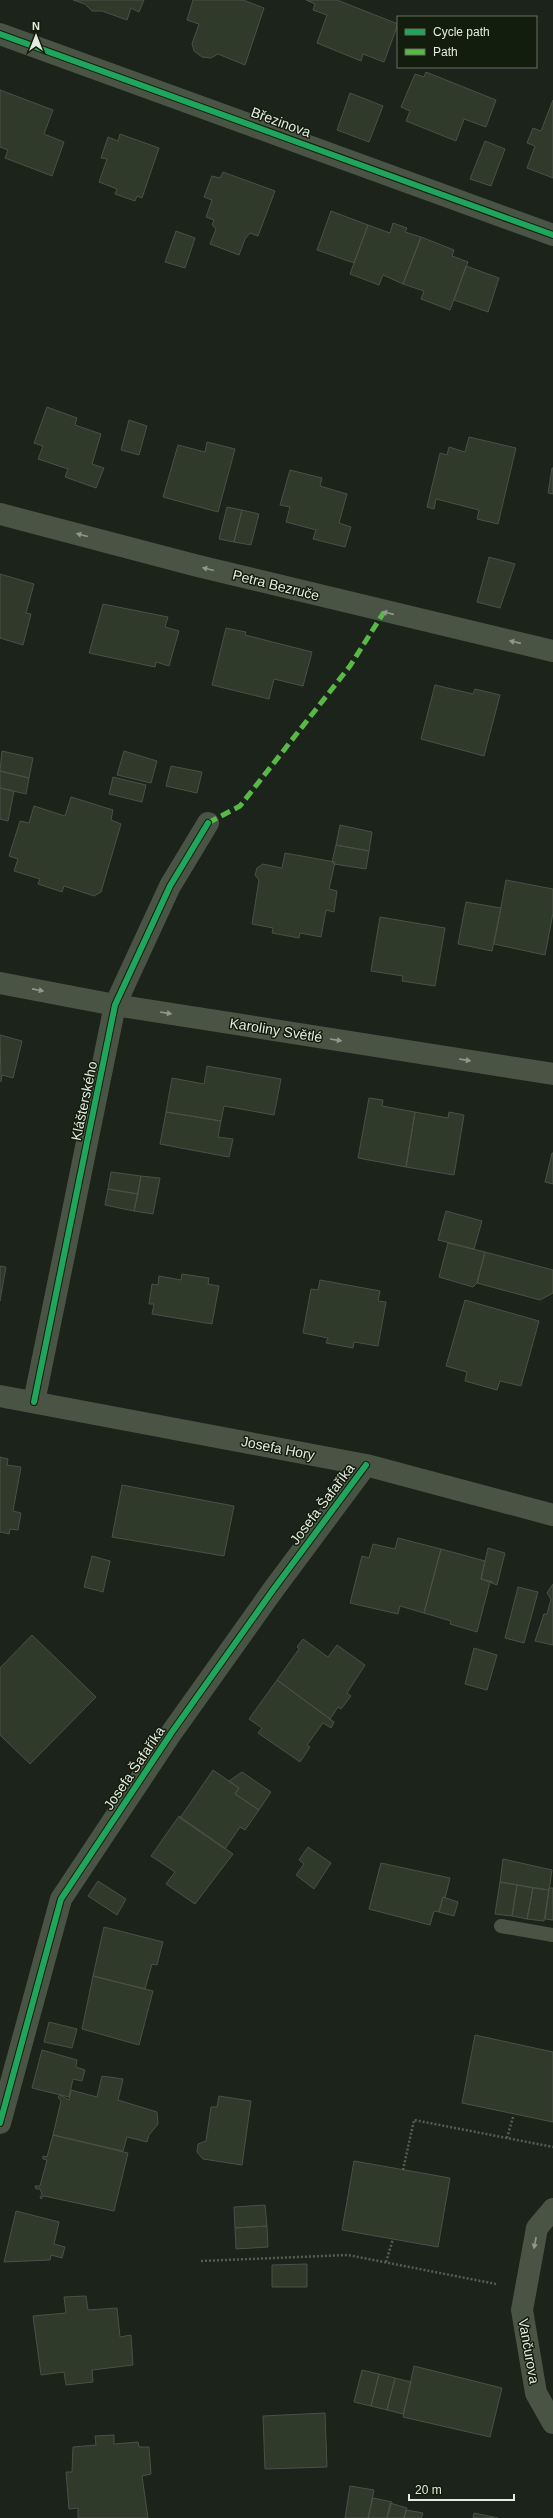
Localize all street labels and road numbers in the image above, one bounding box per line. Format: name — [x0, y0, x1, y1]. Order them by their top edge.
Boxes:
street label: Březinova — [249, 104, 313, 140]
street label: Petra Bezruče — [231, 567, 321, 604]
street label: Karoliny Světlé — [229, 1015, 324, 1045]
street label: Klášterského — [68, 1060, 100, 1142]
street label: Josefa Hory — [240, 1433, 316, 1463]
street label: Josefa Šafaříka — [286, 1460, 358, 1548]
street label: Josefa Šafaříka — [100, 1723, 168, 1813]
street label: Vančurova — [515, 2317, 543, 2385]

